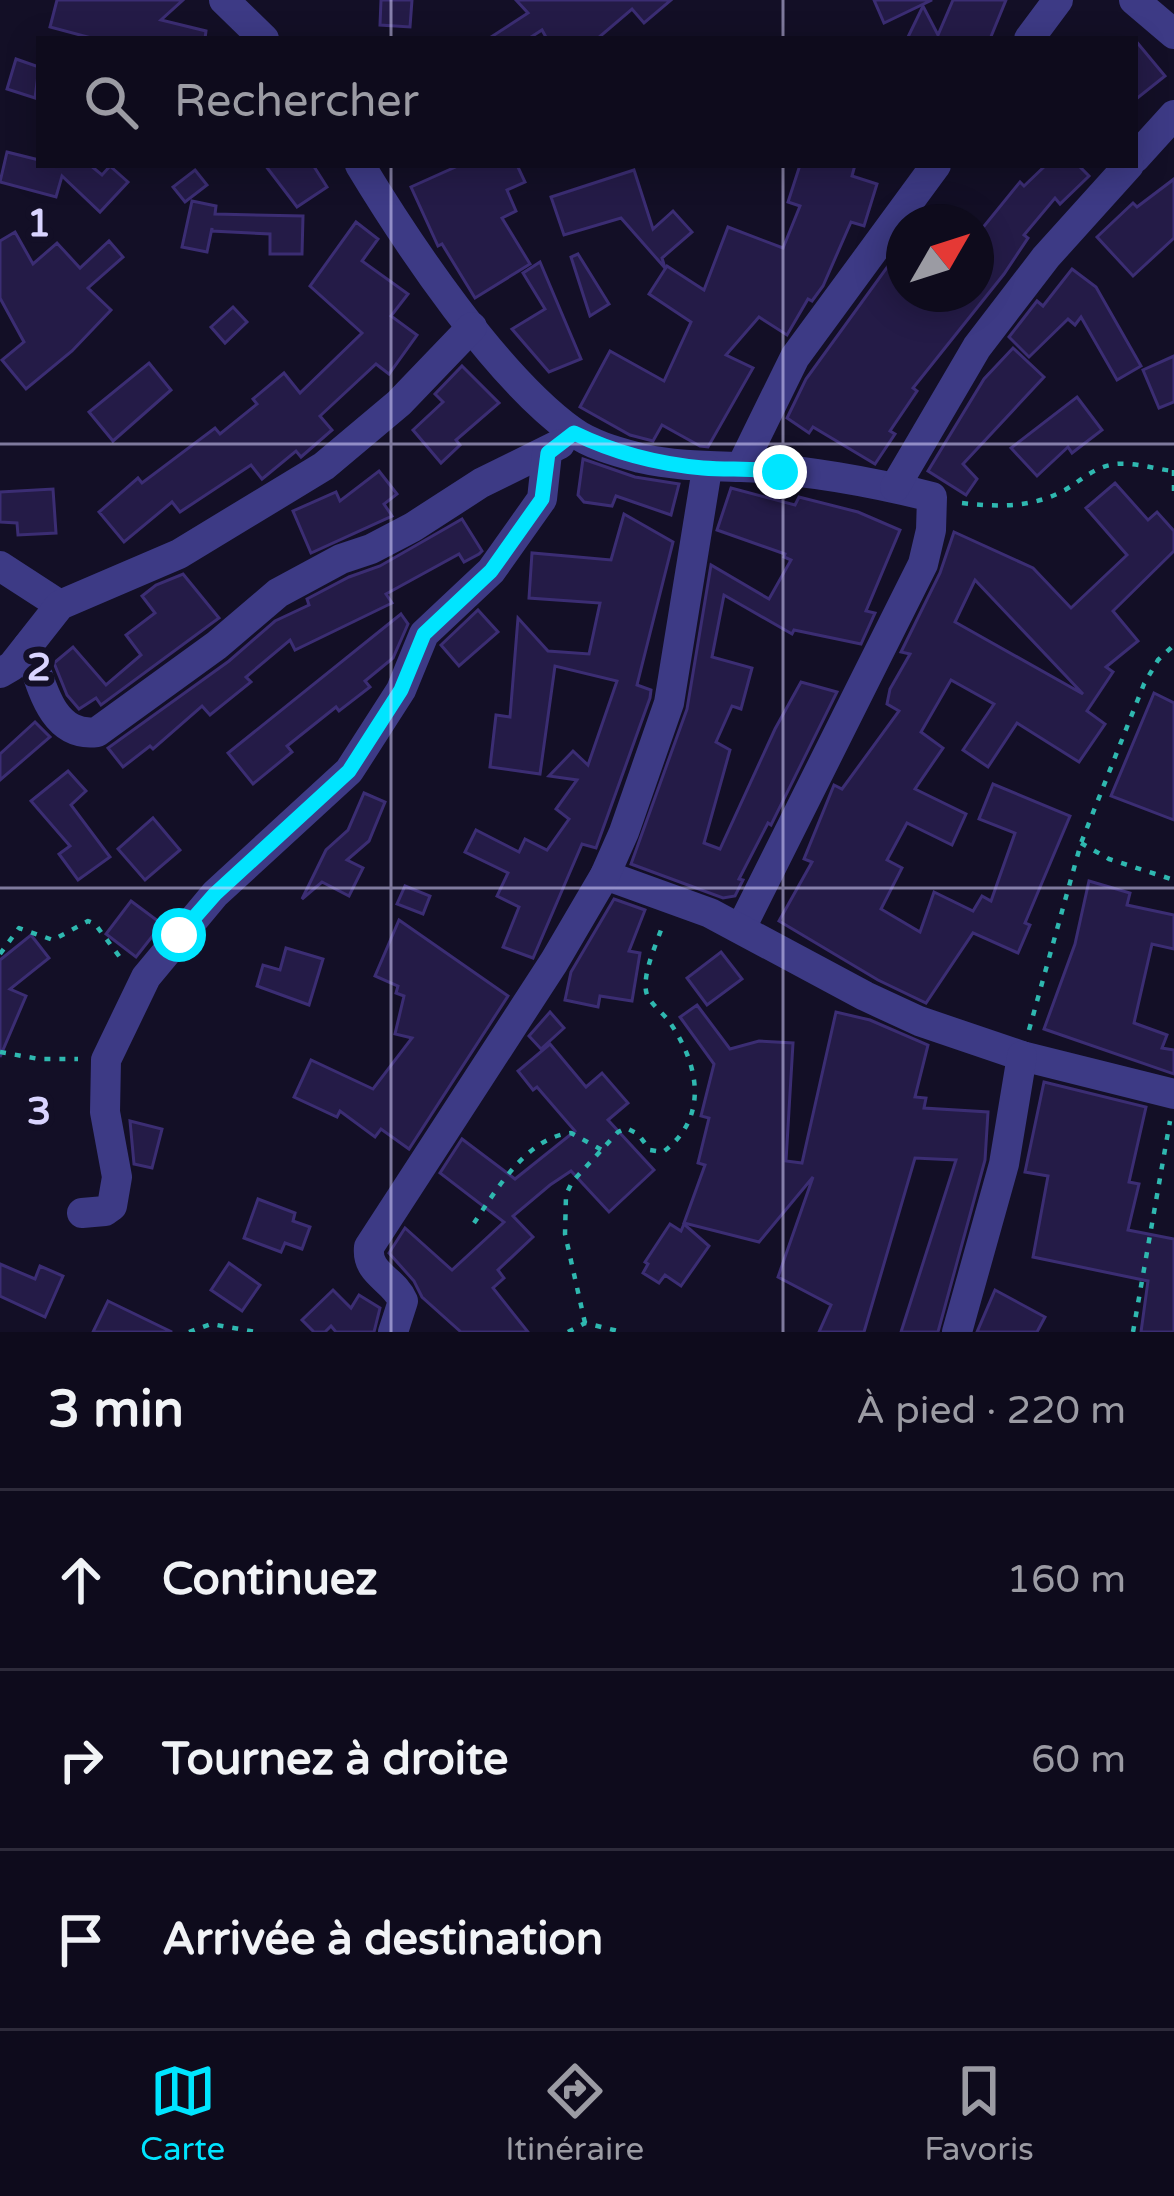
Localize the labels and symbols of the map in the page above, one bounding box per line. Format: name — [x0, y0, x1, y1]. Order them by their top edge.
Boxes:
text: 1 — [27, 200, 51, 247]
north arrow — [886, 204, 994, 312]
route end — [753, 445, 807, 499]
text: 2 — [27, 644, 51, 691]
route start — [152, 908, 206, 962]
text: 3 — [27, 1088, 51, 1135]

